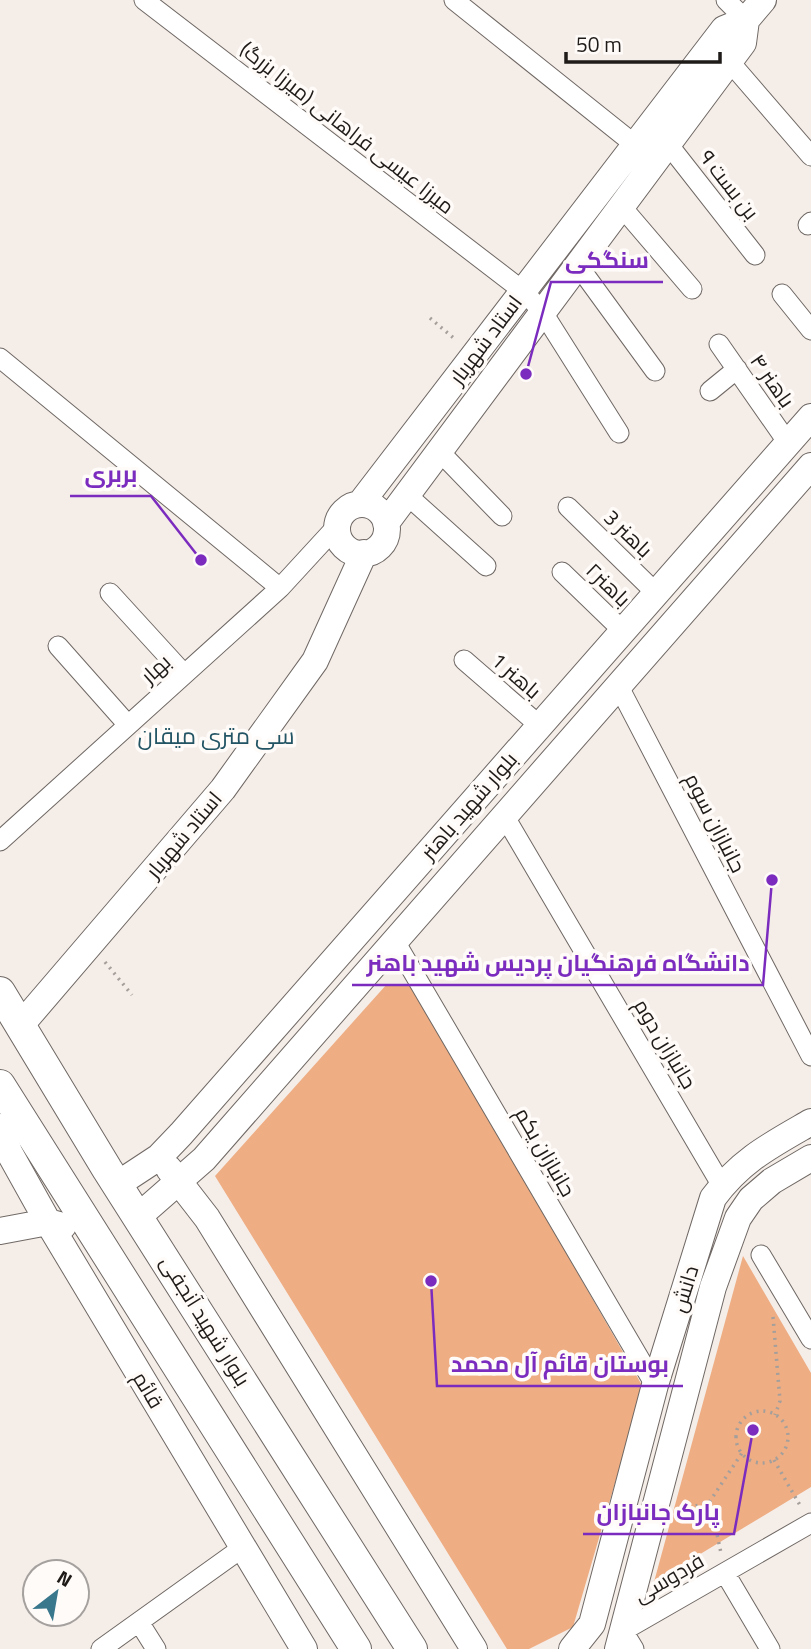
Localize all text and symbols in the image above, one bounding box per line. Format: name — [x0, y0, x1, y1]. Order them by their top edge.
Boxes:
scale bar — [566, 21, 720, 65]
text: 50 m — [576, 28, 622, 60]
street label: میرزا عیسی فراهانی (میرزا بزرگ) — [233, 33, 462, 221]
street label: بن بست ۹ — [692, 143, 767, 226]
callout: سنگکی — [551, 238, 663, 282]
text: سنگکی — [565, 242, 649, 277]
street label: استاد شهریار — [440, 288, 530, 392]
street label: باهنر ۴ — [743, 347, 803, 414]
callout: بربری — [70, 452, 151, 496]
text: بربری — [85, 456, 137, 491]
street label: باهنر 3 — [597, 502, 660, 565]
street label: باهنر۲ — [579, 555, 639, 614]
street label: باهنر 1 — [485, 644, 549, 706]
street label: بهار — [132, 646, 178, 691]
district label: سی متری میقان — [138, 718, 294, 753]
street label: بلوار شهید باهنر — [411, 744, 524, 867]
street label: جانبازان سوم — [677, 767, 755, 878]
street label: استاد شهریار — [137, 784, 229, 886]
callout: دانشگاه فرهنگیان پردیس شهید باهنر — [352, 941, 763, 985]
text: دانشگاه فرهنگیان پردیس شهید باهنر — [365, 945, 750, 980]
street label: جانبازان دوم — [626, 992, 705, 1095]
street label: جانبازان یکم — [507, 1101, 584, 1202]
street label: بلوار شهید آنجفی — [153, 1249, 259, 1392]
street label: دانش — [662, 1261, 706, 1316]
callout: بوستان قائم آل محمد — [437, 1342, 683, 1386]
text: بوستان قائم آل محمد — [451, 1346, 669, 1381]
street label: قائم — [125, 1365, 172, 1414]
callout: پارک جانبازان — [583, 1490, 734, 1534]
text: پارک جانبازان — [596, 1494, 720, 1529]
street label: فردوسی — [627, 1544, 710, 1610]
north arrow — [21, 1558, 91, 1628]
text: N — [52, 1562, 78, 1594]

